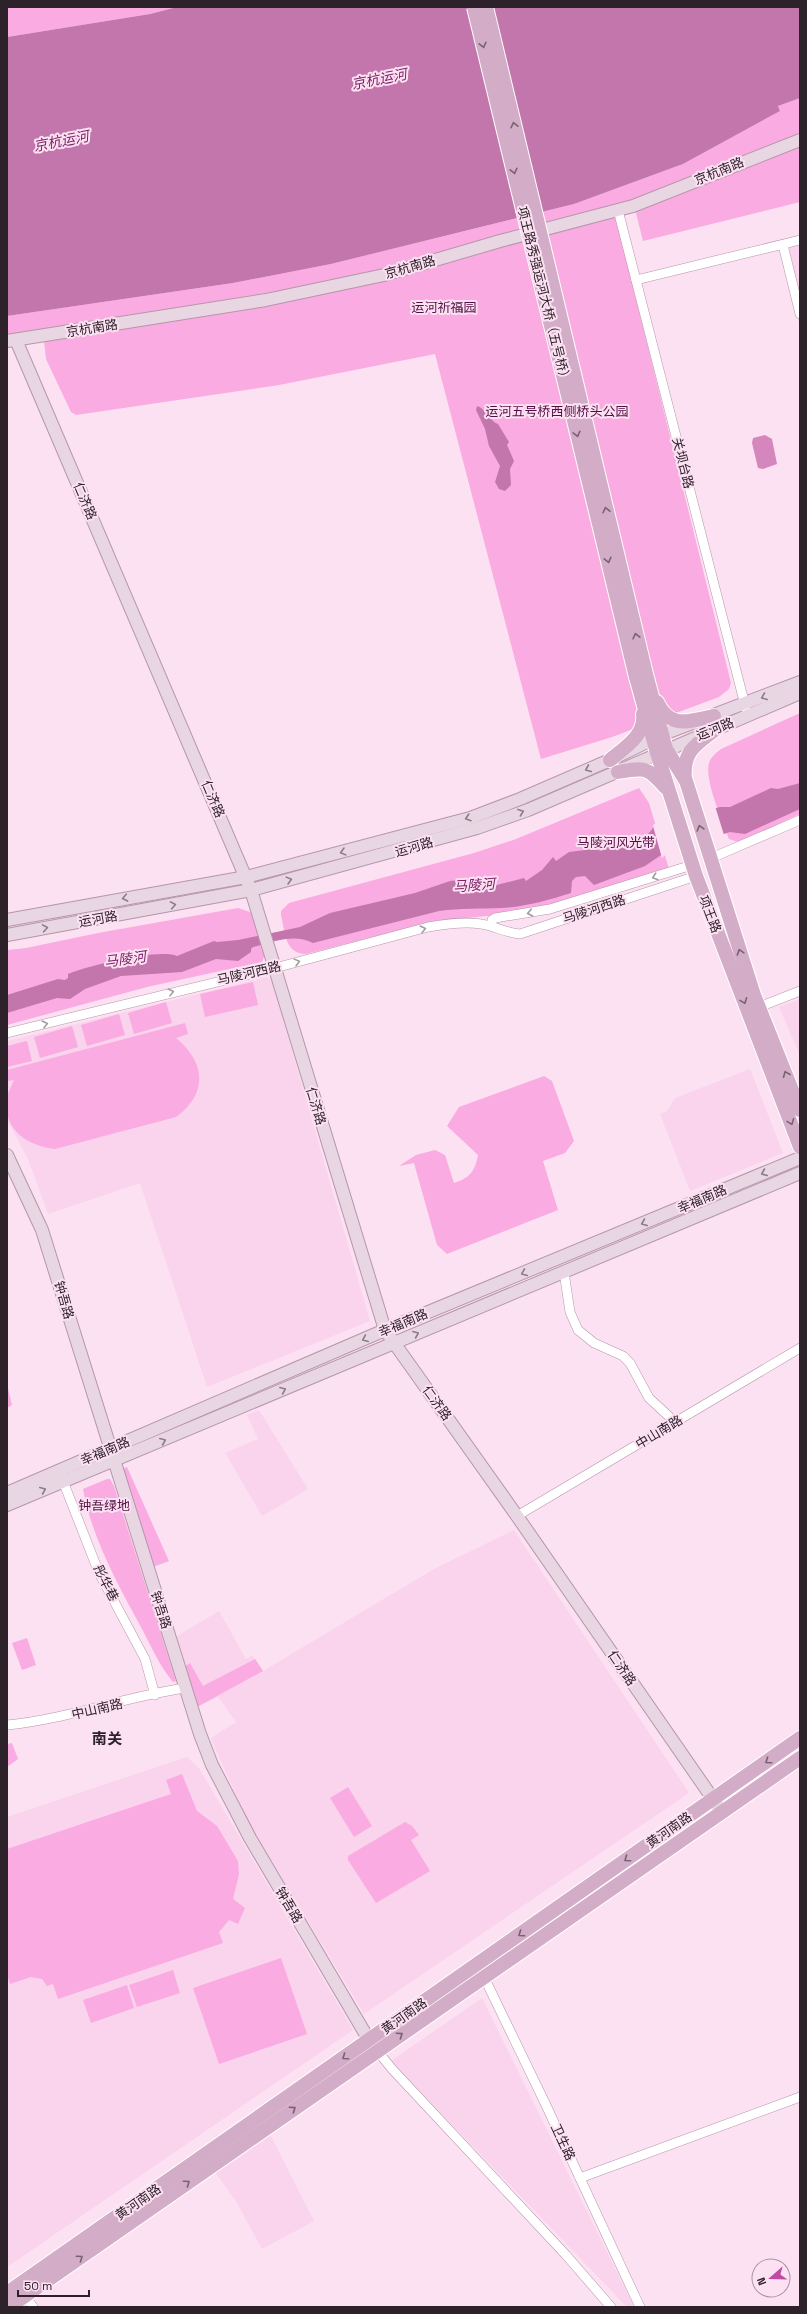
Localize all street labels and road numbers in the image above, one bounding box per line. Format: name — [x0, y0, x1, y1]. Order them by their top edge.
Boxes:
street label: 京杭南路 — [692, 153, 746, 189]
street label: 项王路秀强运河大桥（五号桥） — [514, 205, 574, 385]
street label: 京杭南路 — [383, 252, 437, 282]
street label: 京杭南路 — [65, 316, 119, 340]
street label: 关坝台路 — [668, 436, 698, 490]
street label: 仁济路 — [70, 480, 100, 522]
street label: 运河路 — [694, 714, 736, 744]
street label: 仁济路 — [198, 778, 228, 820]
street label: 运河路 — [393, 833, 435, 861]
street label: 马陵河西路 — [560, 891, 628, 927]
street label: 项王路 — [695, 893, 725, 935]
street label: 运河路 — [77, 907, 119, 931]
street label: 马陵河西路 — [215, 957, 283, 989]
street label: 仁济路 — [302, 1085, 330, 1127]
street label: 幸福南路 — [675, 1181, 729, 1217]
street label: 钟吾路 — [50, 1279, 78, 1321]
street label: 幸福南路 — [376, 1305, 430, 1341]
street label: 仁济路 — [419, 1382, 455, 1424]
street label: 中山南路 — [632, 1411, 686, 1453]
street label: 幸福南路 — [78, 1433, 132, 1469]
street label: 彤华巷 — [90, 1562, 122, 1604]
street label: 钟吾路 — [147, 1589, 175, 1631]
street label: 仁济路 — [604, 1647, 640, 1689]
street label: 中山南路 — [70, 1695, 124, 1723]
street label: 黄河南路 — [643, 1808, 695, 1852]
street label: 钟吾路 — [272, 1884, 306, 1926]
street label: 黄河南路 — [378, 1994, 430, 2038]
street label: 卫生路 — [547, 2121, 579, 2163]
street label: 黄河南路 — [112, 2180, 164, 2224]

